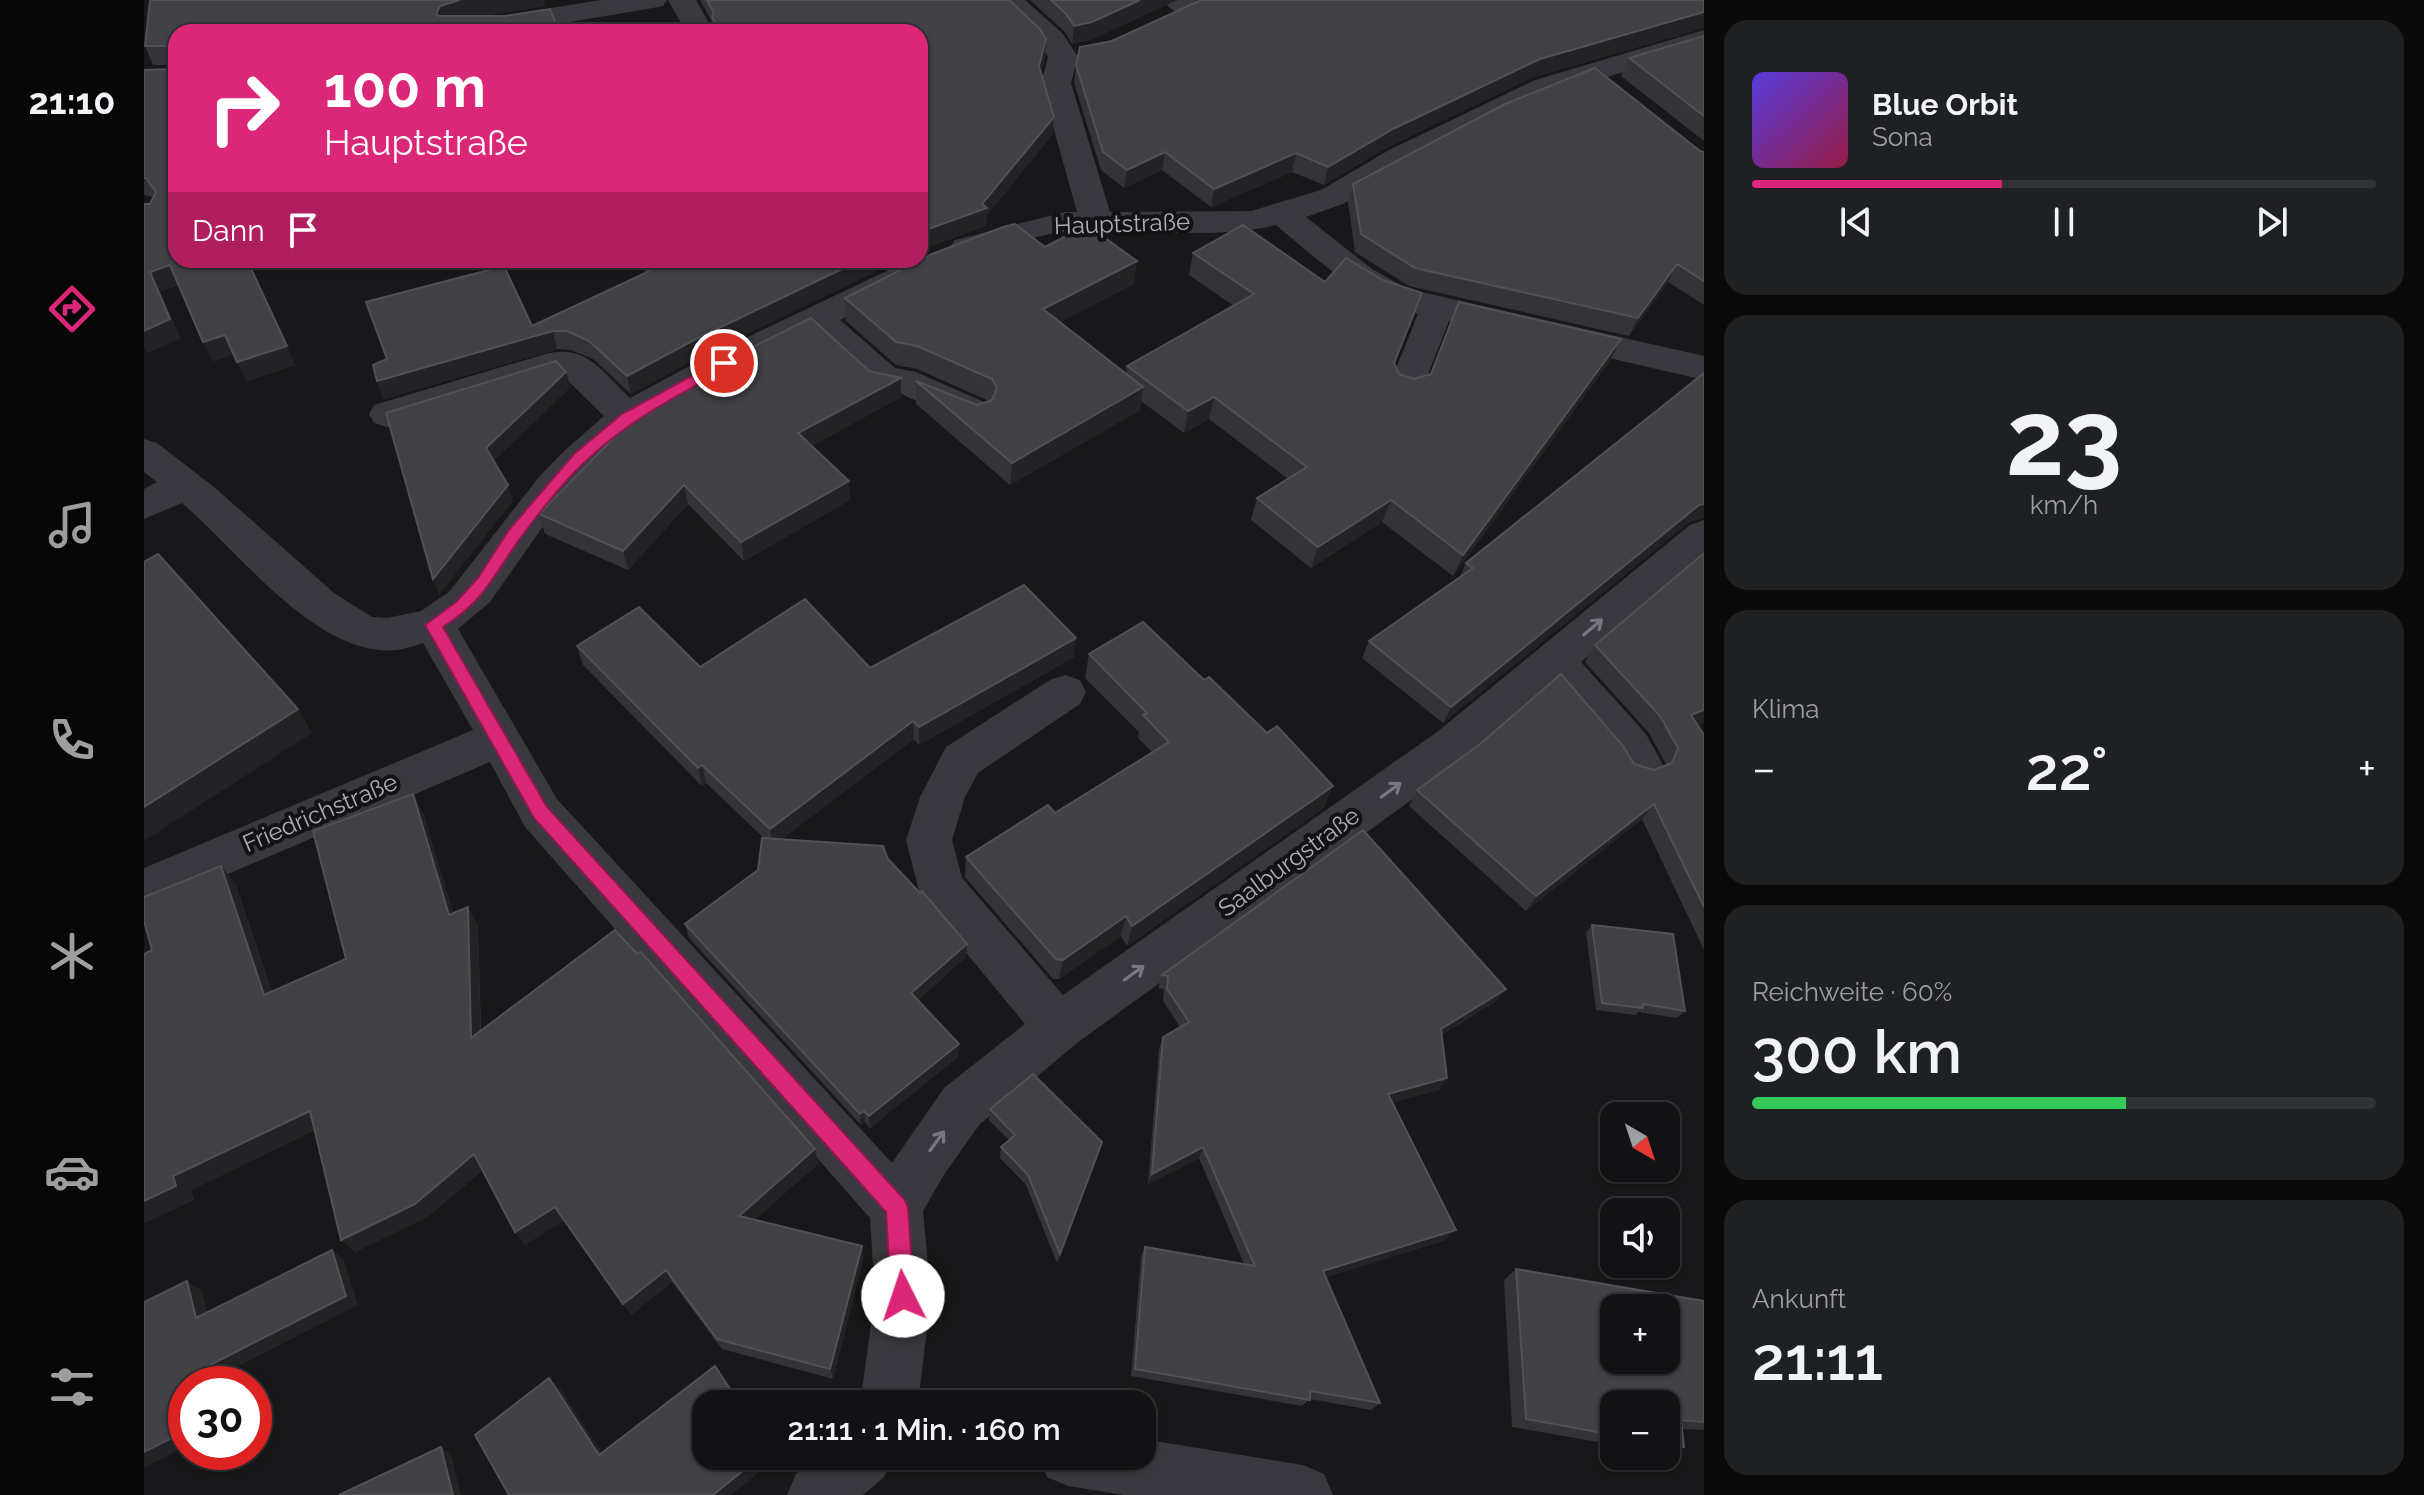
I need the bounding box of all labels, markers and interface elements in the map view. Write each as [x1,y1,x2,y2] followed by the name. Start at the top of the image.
[324,54,486,120] text: 100 m
[192,56,296,160] icon: right
[29,80,115,122] text: 21:10
[1872,87,2018,122] text: Blue Orbit
[324,121,528,163] text: Hauptstraße
[1872,122,1933,152] text: Sona
[1834,200,1878,244] icon: previous
[2042,200,2086,244] icon: pause
[2250,200,2294,244] icon: next
[1054,207,1190,240] street label: Hauptstraße
[281,208,325,252] icon: arrive
[192,213,265,248] text: Dann
[44,281,100,337] icon: directions
[690,329,758,397] pin
[702,341,746,385] icon: arrive
[2006,377,2122,499] text: 23
[2030,490,2098,520] text: km/h
[44,497,100,553] icon: music
[1583,618,1603,636] one-way arrow
[1752,694,1820,724] text: Klima
[44,712,100,768] icon: phone
[2026,734,2108,804] text: 22°
[1752,743,1776,794] text: −
[2358,743,2376,794] text: +
[238,767,401,858] street label: Friedrichstraße
[1380,782,1402,798] one-way arrow
[1212,801,1365,923] street label: Saalburgstraße
[44,928,100,984] icon: climate
[1123,965,1144,982] one-way arrow
[1752,977,1952,1007] text: Reichweite · 60%
[1752,1017,1962,1087] text: 300 km
[1600,1102,1680,1182] north arrow
[1600,1102,1680,1470] map controls
[929,1130,945,1152] one-way arrow
[44,1144,100,1200] icon: car
[1600,1198,1680,1278] button: sound
[861,1254,945,1338] position arrow
[1752,1284,1846,1314] text: Ankunft
[1600,1294,1680,1374] button: +
[1752,1324,1883,1394] text: 21:11
[44,1359,100,1415] icon: filters
[168,1366,272,1470] speed limit sign: 30
[1600,1390,1680,1470] button: −
[787,1412,1061,1447] text: 21:11 · 1 Min. · 160 m

